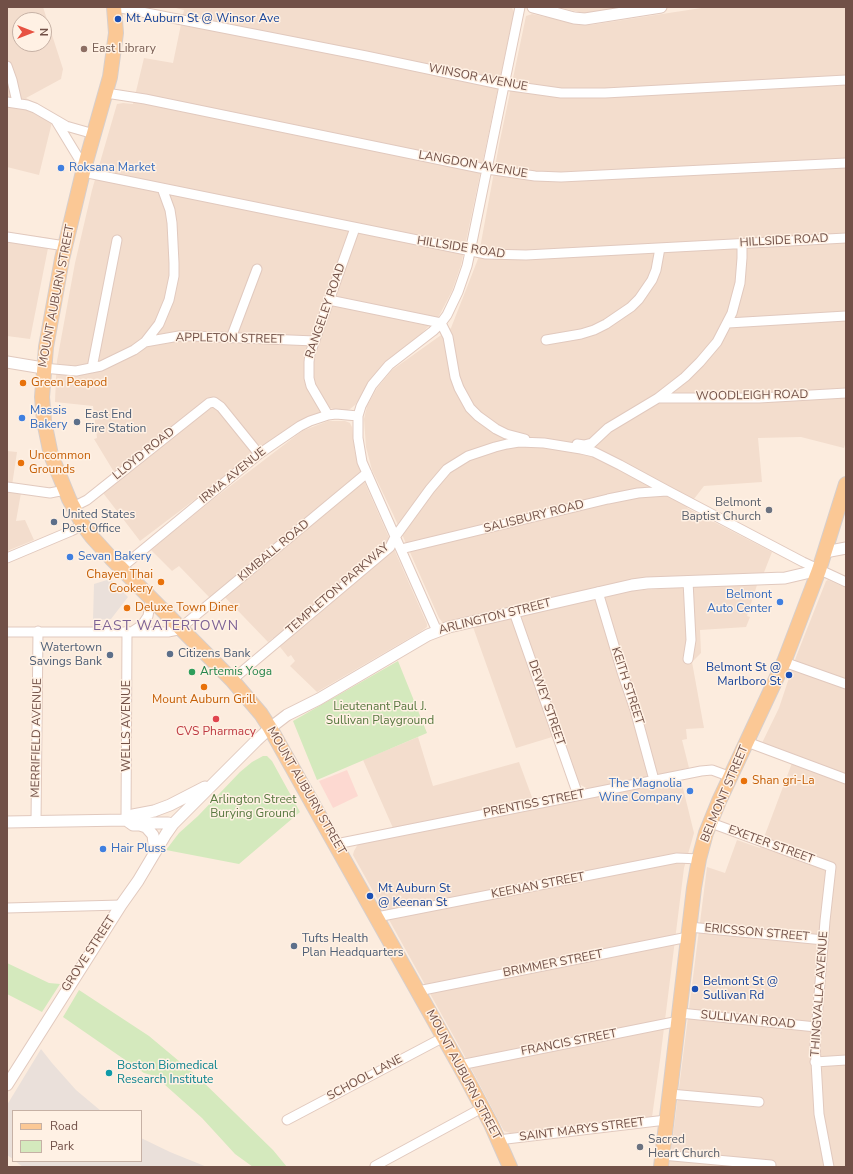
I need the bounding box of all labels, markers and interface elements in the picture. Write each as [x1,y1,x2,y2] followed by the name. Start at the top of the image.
[12,12,52,52] north arrow
[126,12,280,26] place label: Mt Auburn St @ Winsor Ave
[113,14,123,24] marker: Mt Auburn St @ Winsor Ave
[36,28,51,36] text: N
[92,42,156,56] place label: East Library
[79,44,89,54] marker: East Library
[427,61,529,95] street label: WINSOR AVENUE
[417,148,529,182] street label: LANGDON AVENUE
[69,161,155,175] place label: Roksana Market
[56,163,66,173] marker: Roksana Market
[36,223,78,369] street label: MOUNT AUBURN STREET
[739,231,829,251] street label: HILLSIDE ROAD
[416,234,506,262] street label: HILLSIDE ROAD
[303,262,349,360] street label: RANGELEY ROAD
[176,331,284,347] street label: APPLETON STREET
[31,376,107,390] place label: Green Peapod
[18,378,28,388] marker: Green Peapod
[696,388,808,404] street label: WOODLEIGH ROAD
[30,404,68,432] place label: Massis Bakery
[85,408,146,436] place label: East End Fire Station
[17,413,27,423] marker: Massis Bakery
[72,417,82,427] marker: East End Fire Station
[110,425,178,483] street label: LLOYD ROAD
[197,445,269,507] street label: IRMA AVENUE
[29,449,91,477] place label: Uncommon Grounds
[16,458,26,468] marker: Uncommon Grounds
[681,496,761,524] place label: Belmont Baptist Church
[482,498,586,536] street label: SALISBURY ROAD
[764,505,774,515] marker: Belmont Baptist Church
[62,508,135,536] place label: United States Post Office
[49,517,59,527] marker: United States Post Office
[236,517,312,585] street label: KIMBALL ROAD
[284,540,392,638] street label: TEMPLETON PARKWAY
[78,550,152,564] place label: Sevan Bakery
[65,552,75,562] marker: Sevan Bakery
[86,568,153,596] place label: Chayen Thai Cookery
[156,577,166,587] marker: Chayen Thai Cookery
[707,588,772,616] place label: Belmont Auto Center
[437,596,553,638] street label: ARLINGTON STREET
[775,597,785,607] marker: Belmont Auto Center
[135,601,238,615] place label: Deluxe Town Diner
[122,603,132,613] marker: Deluxe Town Diner
[93,619,239,635] district label: EAST WATERTOWN
[29,641,102,669] place label: Watertown Savings Bank
[608,645,646,727] street label: KEITH STREET
[178,647,251,661] place label: Citizens Bank
[165,649,175,659] marker: Citizens Bank
[105,650,115,660] marker: Watertown Savings Bank
[525,658,567,748] street label: DEWEY STREET
[706,661,781,689] place label: Belmont St @ Marlboro St
[200,665,272,679] place label: Artemis Yoga
[187,667,197,677] marker: Artemis Yoga
[784,670,794,680] marker: Belmont St @ Marlboro St
[29,678,45,798] street label: MERRIFIELD AVENUE
[120,680,134,772] street label: WELLS AVENUE
[199,682,209,692] marker: Mount Auburn Grill
[152,693,256,707] place label: Mount Auburn Grill
[326,700,434,728] park label: Lieutenant Paul J. Sullivan Playground
[211,714,221,724] marker: CVS Pharmacy
[176,725,256,739] place label: CVS Pharmacy
[263,725,349,857] street label: MOUNT AUBURN STREET
[698,743,752,845] street label: BELMONT STREET
[752,774,815,788] place label: Shan gri-La
[739,776,749,786] marker: Shan gri-La
[599,777,682,805] place label: The Magnolia Wine Company
[685,786,695,796] marker: The Magnolia Wine Company
[482,787,586,821] street label: PRENTISS STREET
[210,793,296,821] park label: Arlington Street Burying Ground
[726,823,816,867] street label: EXETER STREET
[111,842,166,856] place label: Hair Pluss
[98,844,108,854] marker: Hair Pluss
[490,870,586,902] street label: KEENAN STREET
[378,882,451,910] place label: Mt Auburn St @ Keenan St
[365,891,375,901] marker: Mt Auburn St @ Keenan St
[59,913,119,995] street label: GROVE STREET
[704,921,810,945] street label: ERICSSON STREET
[808,931,832,1057] street label: THINGVALLA AVENUE
[302,932,404,960] place label: Tufts Health Plan Headquarters
[289,941,299,951] marker: Tufts Health Plan Headquarters
[502,947,604,981] street label: BRIMMER STREET
[703,975,778,1003] place label: Belmont St @ Sullivan Rd
[690,984,700,994] marker: Belmont St @ Sullivan Rd
[423,1008,503,1142] street label: MOUNT AUBURN STREET
[700,1008,796,1032] street label: SULLIVAN ROAD
[520,1027,618,1059] street label: FRANCIS STREET
[325,1052,405,1104] street label: SCHOOL LANE
[117,1059,218,1087] place label: Boston Biomedical Research Institute
[104,1068,114,1078] marker: Boston Biomedical Research Institute
[12,1110,142,1162] legend
[519,1115,645,1145] street label: SAINT MARYS STREET
[50,1118,78,1134] text: Road
[648,1133,720,1161] place label: Sacred Heart Church
[50,1138,74,1154] text: Park
[635,1142,645,1152] marker: Sacred Heart Church

